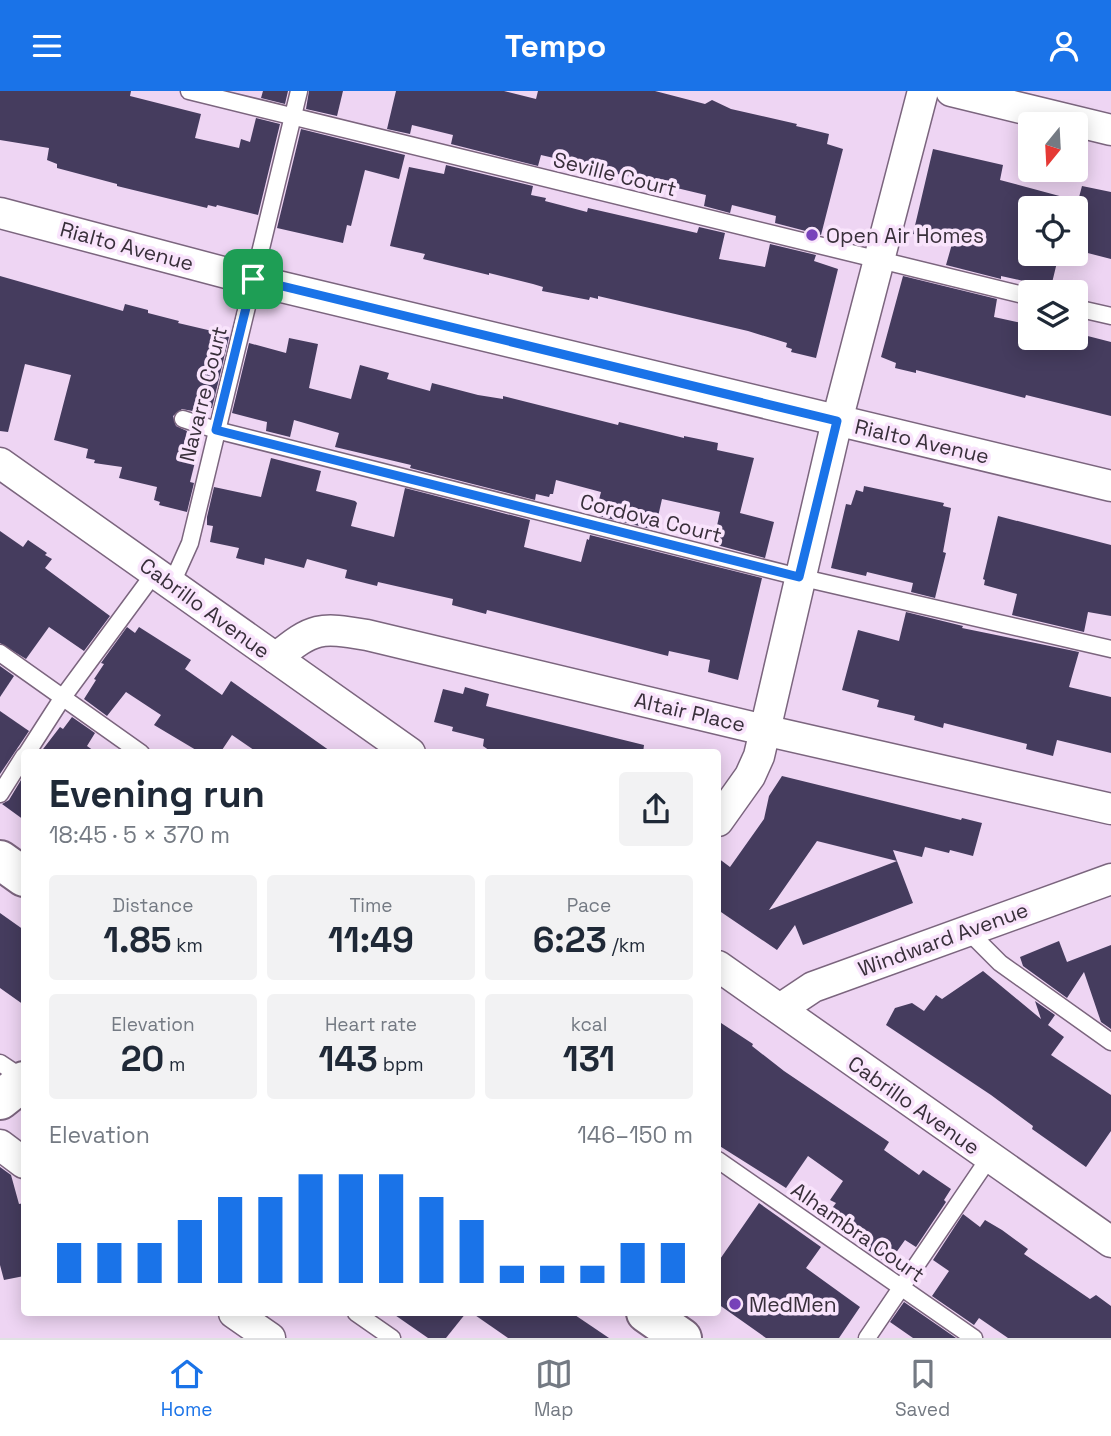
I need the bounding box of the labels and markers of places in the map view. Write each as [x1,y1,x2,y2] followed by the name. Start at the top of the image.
[826,222,984,249] place label: Open Air Homes
[804,227,820,243] marker: Open Air Homes
[223,249,283,309] pin
[749,1291,837,1318] place label: MedMen
[727,1296,743,1312] marker: MedMen

